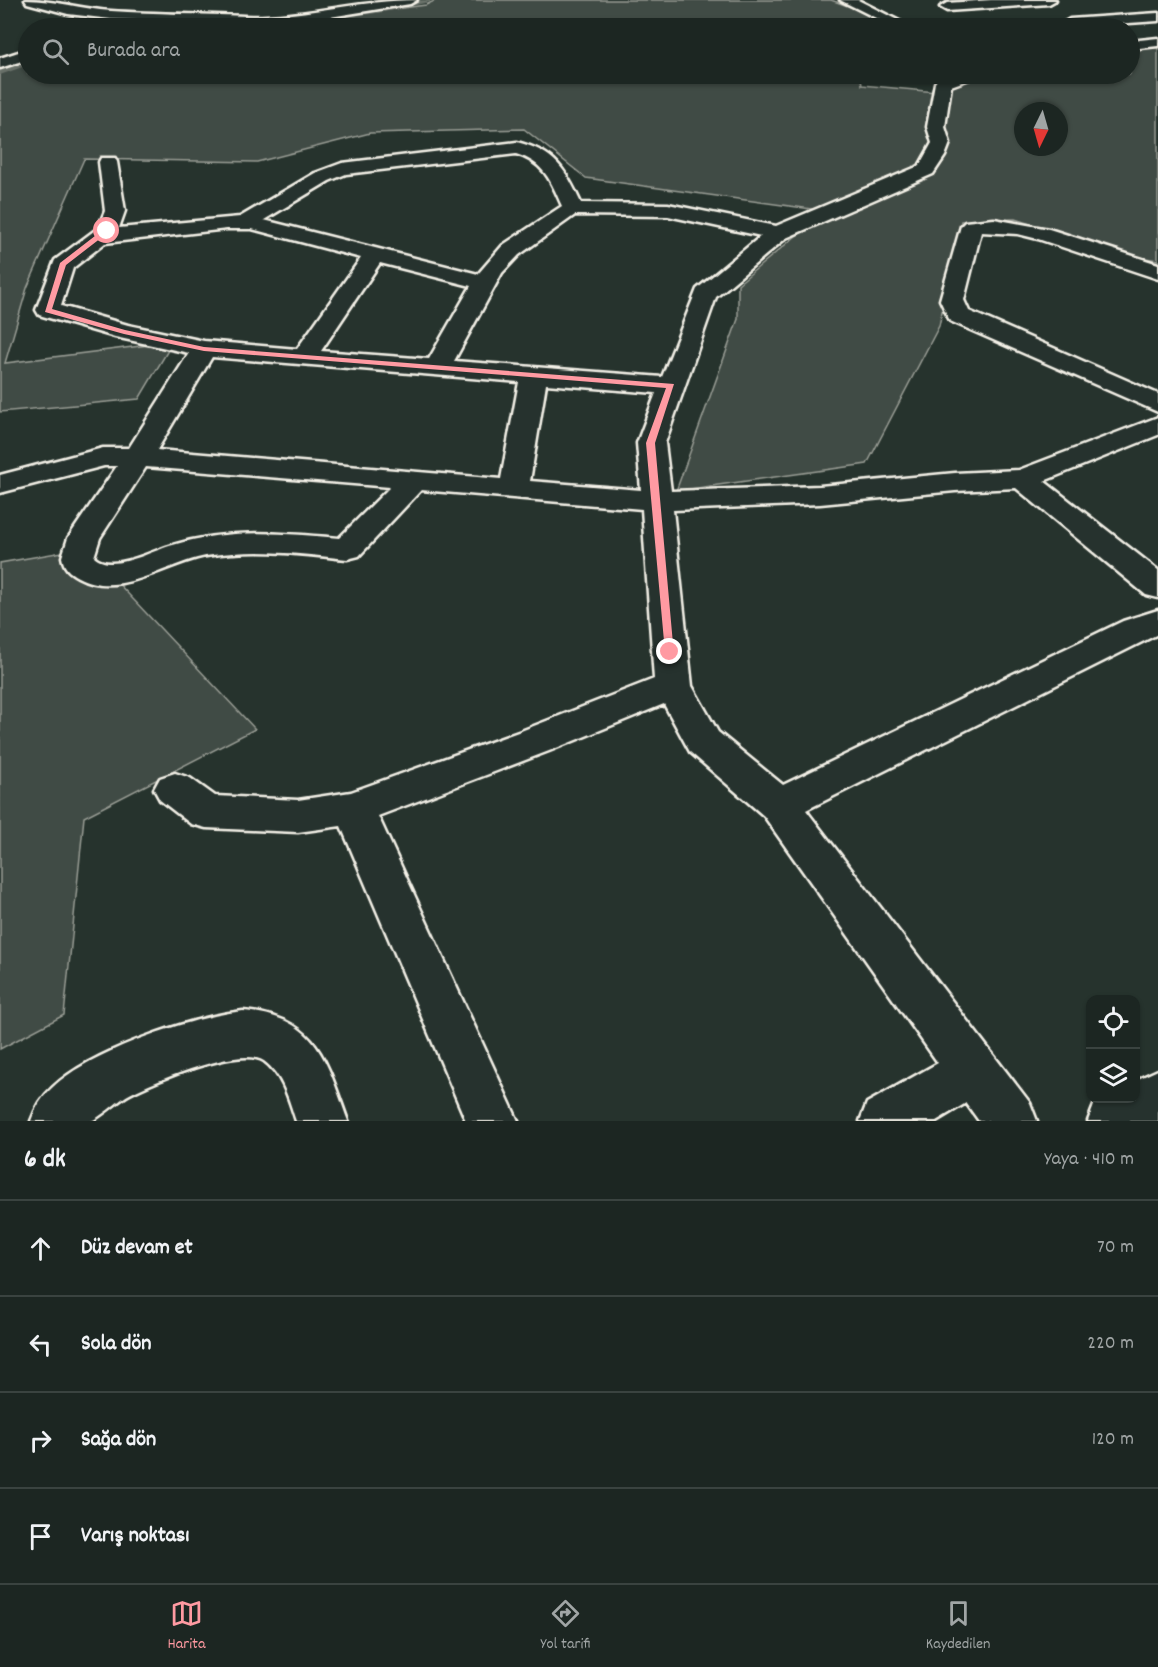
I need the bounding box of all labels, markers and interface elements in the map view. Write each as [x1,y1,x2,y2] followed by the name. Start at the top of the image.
[18,18,1140,84] search box
[39,35,72,68] icon: search
[87,36,180,67] text: Burada ara
[1014,102,1068,156] north arrow
[93,217,119,243] route start
[656,638,682,664] route end
[1086,995,1140,1103] map controls
[1086,995,1140,1049] button: locate
[1086,1049,1140,1103] button: layers
[24,1142,66,1179] text: 6 dk
[1044,1146,1134,1174] text: Yaya · 410 m
[24,1232,57,1265] icon: ahead
[81,1233,193,1264] text: Düz devam et
[1097,1234,1134,1262] text: 70 m
[24,1328,57,1361] icon: left
[81,1329,151,1360] text: Sola dön
[1087,1330,1134,1358] text: 220 m
[24,1424,57,1457] icon: right
[81,1425,156,1456] text: Sağa dön
[1092,1426,1134,1454] text: 120 m
[24,1520,57,1553] icon: arrive
[81,1521,189,1552] text: Varış noktası
[168,1597,206,1656] tab: Harita
[541,1597,591,1656] tab: Yol tarifi
[926,1597,990,1656] tab: Kaydedilen

